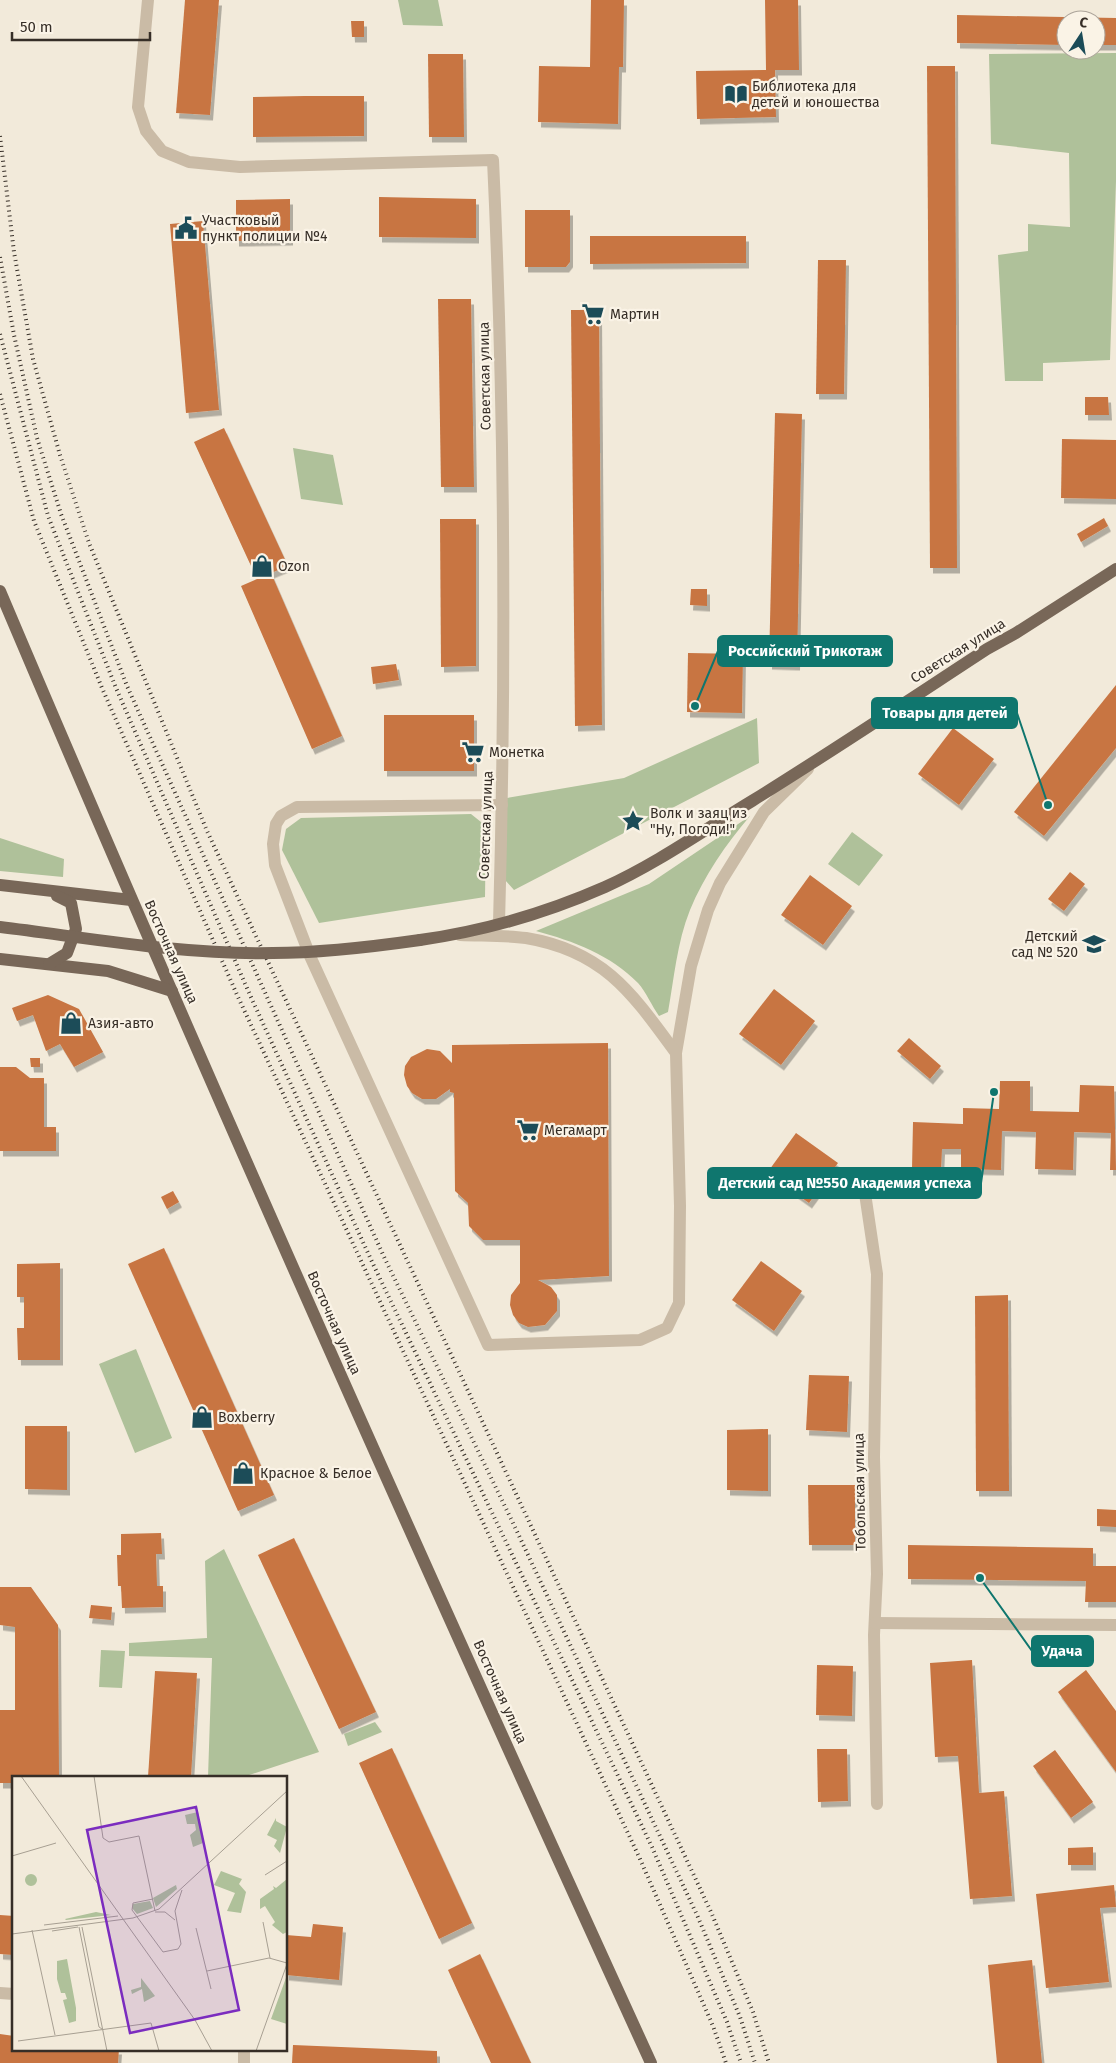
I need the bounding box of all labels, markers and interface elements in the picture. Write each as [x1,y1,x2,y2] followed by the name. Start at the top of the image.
[12,10,150,42] scale bar
[1056,10,1106,60] north arrow
[1078,14,1089,32] text: С
[20,18,53,36] text: 50 m
[752,78,880,111] place label: Библиотека для детей и юношества
[723,81,749,107] library icon: Библиотека для детей и юношества
[202,212,328,245] place label: Участковый пункт полиции №4
[173,215,199,241] public building icon: Участковый пункт полиции №4
[580,301,606,327] supermarket icon: Мартин
[610,306,660,323] place label: Мартин
[476,322,494,430] street label: Советская улица
[249,553,275,579] shop icon: Ozon
[278,558,310,575] place label: Ozon
[907,615,1009,687] street label: Советская улица
[718,636,892,666] callout: Российский Трикотаж
[728,642,883,660] text: Российский Трикотаж
[872,698,1017,728] callout: Товары для детей
[882,704,1008,722] text: Товары для детей
[460,739,486,765] supermarket icon: Монетка
[489,744,545,761] place label: Монетка
[476,770,496,880] street label: Советская улица
[650,805,747,838] place label: Волк и заяц из "Ну, Погоди!"
[620,808,646,834] place icon: Волк и заяц из "Ну, Погоди!"
[141,898,201,1006] street label: Восточная улица
[1011,928,1078,961] place label: Детский сад № 520
[1081,931,1107,957] school or university icon: Детский сад № 520
[58,1010,84,1036] shop icon: Азия-авто
[88,1015,154,1032] place label: Азия-авто
[515,1117,541,1143] supermarket icon: Мегамарт
[544,1122,608,1139] place label: Мегамарт
[708,1168,981,1198] callout: Детский сад №550 Академия успеха
[717,1174,972,1192] text: Детский сад №550 Академия успеха
[304,1269,364,1377] street label: Восточная улица
[189,1404,215,1430] shop icon: Boxberry
[218,1409,275,1426] place label: Boxberry
[850,1433,870,1551] street label: Тобольская улица
[230,1460,256,1486] shop icon: Красное & Белое
[260,1465,372,1482] place label: Красное & Белое
[1032,1636,1093,1666] callout: Удача
[470,1638,530,1746] street label: Восточная улица
[1041,1642,1082,1660] text: Удача
[12,1776,288,2050] inset map

